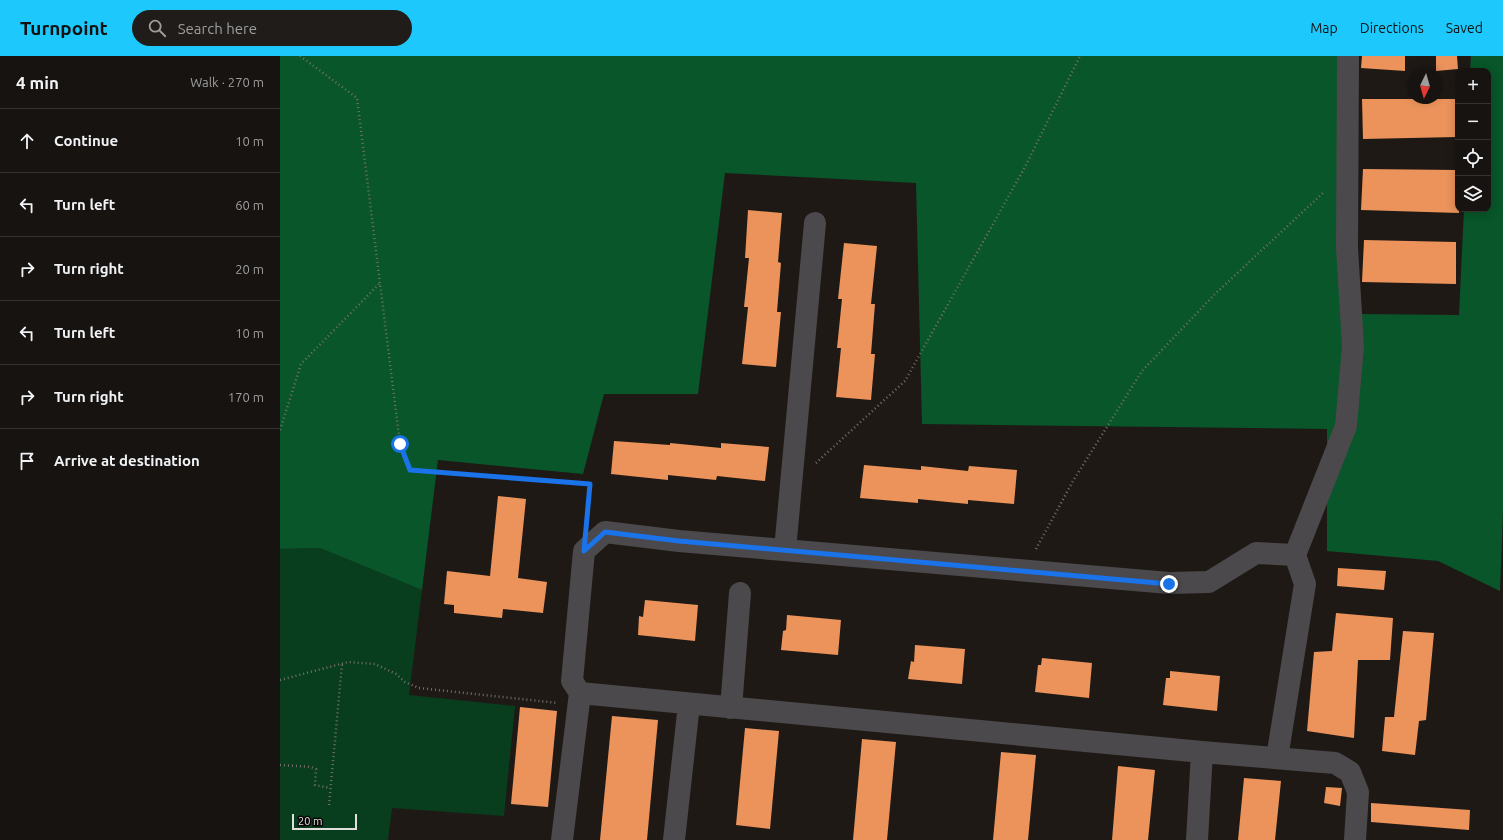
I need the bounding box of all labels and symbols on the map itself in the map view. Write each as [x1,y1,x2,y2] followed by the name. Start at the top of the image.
[1407,68,1443,104] north arrow
[391,435,409,453] route start
[1160,575,1178,593] route end
[292,812,357,831] scale bar

